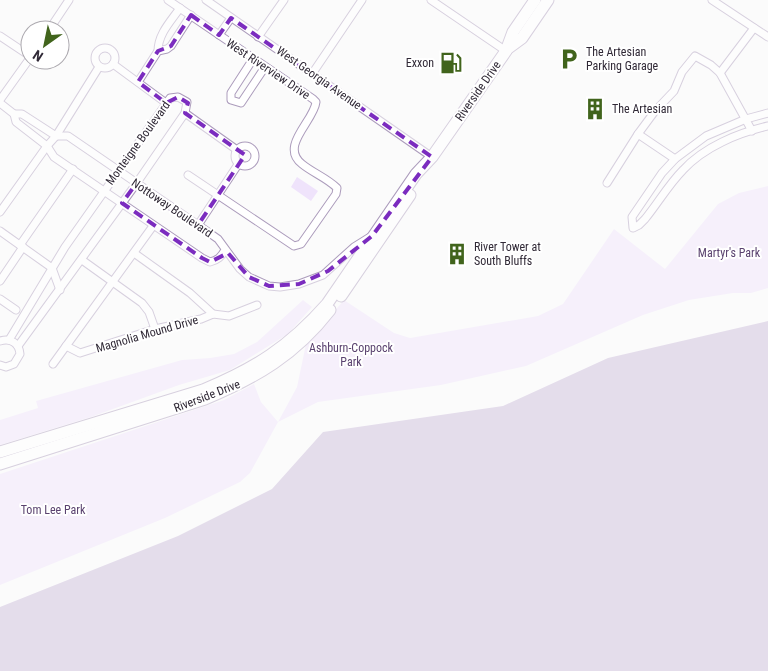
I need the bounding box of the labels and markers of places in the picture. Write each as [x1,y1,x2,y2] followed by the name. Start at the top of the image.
[586,45,659,73] place label: The Artesian Parking Garage
[556,46,582,72] parking icon: The Artesian Parking Garage
[438,50,464,76] fuel station icon: Exxon
[406,56,434,70] place label: Exxon
[582,96,608,122] building icon: The Artesian
[612,102,672,116] place label: The Artesian
[474,240,541,268] place label: River Tower at South Bluffs
[444,241,470,267] building icon: River Tower at South Bluffs

